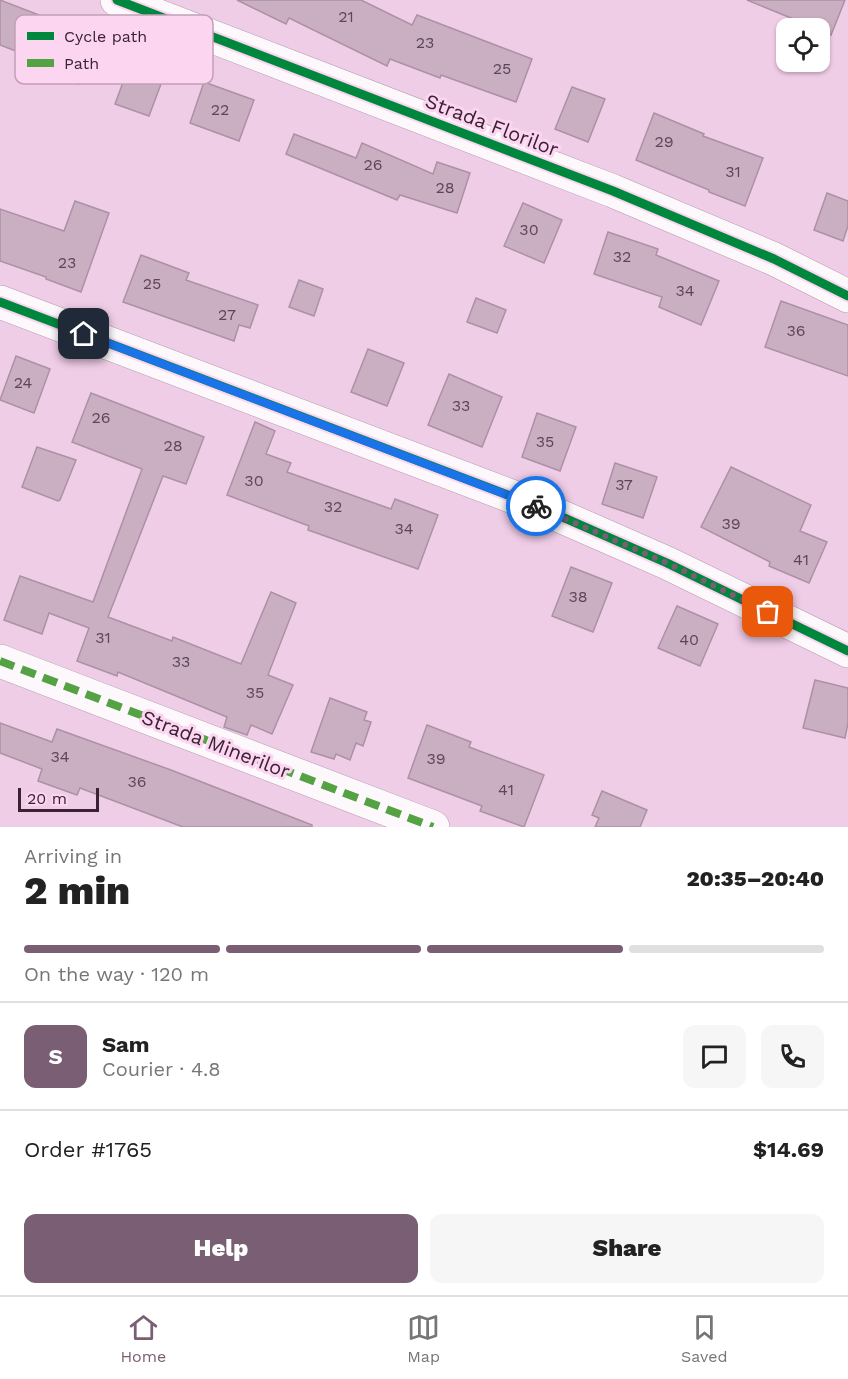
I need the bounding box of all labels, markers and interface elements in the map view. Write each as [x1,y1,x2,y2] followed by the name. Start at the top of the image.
[338,7,354,26] house number: 21
[15,15,213,84] legend
[776,18,830,72] map controls
[776,18,830,72] button: locate
[64,27,147,46] text: Cycle path
[416,33,434,52] house number: 23
[64,54,99,73] text: Path
[493,59,511,78] house number: 25
[422,89,562,161] street label: Strada Florilor
[211,100,229,119] house number: 22
[654,132,674,151] house number: 29
[363,155,383,174] house number: 26
[725,162,741,181] house number: 31
[435,178,455,197] house number: 28
[519,220,539,239] house number: 30
[613,247,631,266] house number: 32
[58,253,76,272] house number: 23
[143,274,161,293] house number: 25
[675,281,695,300] house number: 34
[218,305,236,324] house number: 27
[58,308,109,359] pin
[67,317,100,350] icon: home
[786,321,806,340] house number: 36
[14,373,33,392] house number: 24
[452,396,470,415] house number: 33
[91,408,111,427] house number: 26
[536,432,554,451] house number: 35
[163,436,183,455] house number: 28
[244,471,264,490] house number: 30
[615,475,633,494] house number: 37
[506,476,566,536] courier
[520,490,553,523] icon: bike
[324,497,342,516] house number: 32
[721,514,741,533] house number: 39
[394,519,414,538] house number: 34
[793,550,809,569] house number: 41
[742,586,793,637] pin
[568,587,588,606] house number: 38
[751,595,784,628] icon: bag
[95,628,111,647] house number: 31
[679,630,699,649] house number: 40
[172,652,190,671] house number: 33
[246,683,264,702] house number: 35
[139,705,293,783] street label: Strada Minerilor
[50,747,70,766] house number: 34
[426,749,446,768] house number: 39
[127,772,147,791] house number: 36
[498,780,514,799] house number: 41
[18,785,99,812] scale bar
[27,789,67,808] text: 20 m
[24,844,122,868] text: Arriving in
[686,866,824,891] text: 20:35–20:40
[24,868,130,913] text: 2 min
[24,962,209,986] text: On the way · 120 m
[683,1025,746,1088] button: chat
[761,1025,824,1088] button: phone
[102,1032,150,1057] text: Sam
[48,1044,63,1069] text: S
[102,1057,221,1081] text: Courier · 4.8
[24,1137,152,1162] text: Order #1765
[753,1137,824,1162] text: $14.69
[24,1214,418,1283] button: Help
[430,1214,824,1283] button: Share
[120,1311,166,1366] tab: Home
[407,1311,440,1366] tab: Map
[681,1311,728,1366] tab: Saved

